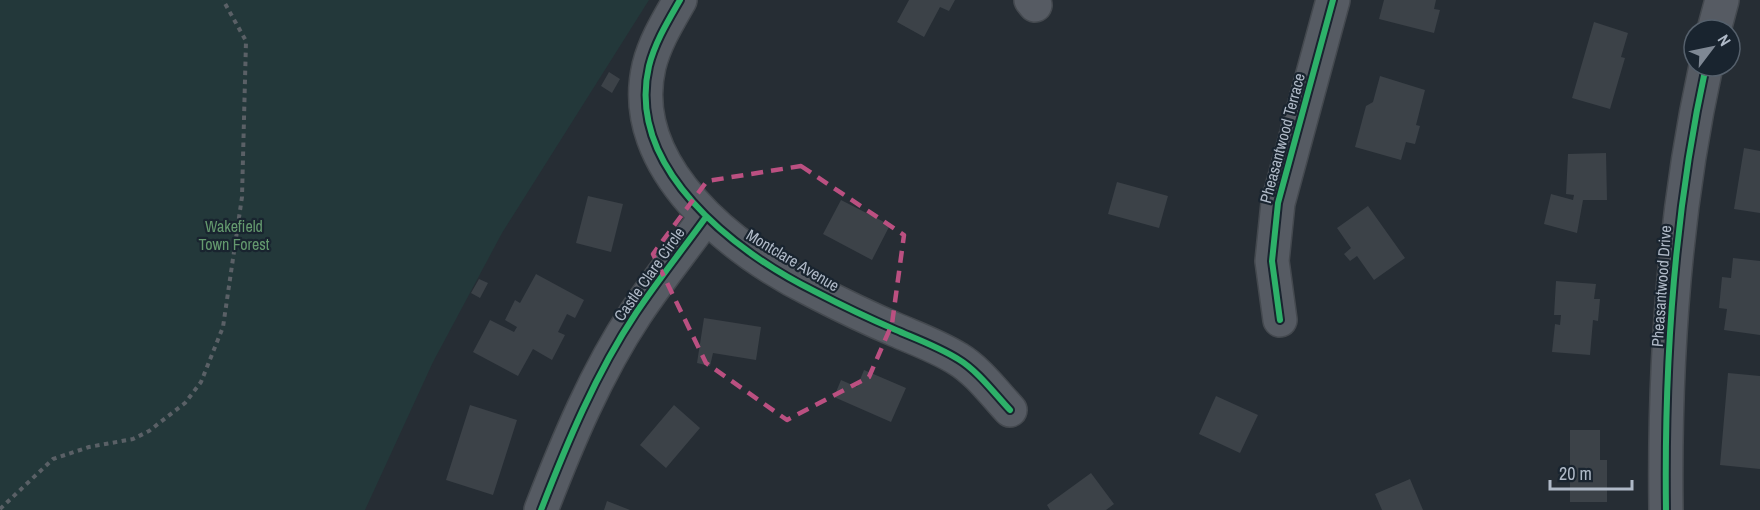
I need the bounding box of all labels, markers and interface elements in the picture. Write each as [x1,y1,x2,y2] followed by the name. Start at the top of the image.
[1682,18,1742,78] north arrow
[1713,30,1737,50] text: N
[1254,70,1310,206] street label: Pheasantwood Terrace
[199,215,270,255] park label: Wakefield Town Forest
[608,223,690,325] street label: Castle Clare Circle
[742,224,844,296] street label: Montclare Avenue
[1646,224,1676,348] street label: Pheasantwood Drive
[1550,453,1632,491] scale bar
[1559,461,1592,486] text: 20 m

